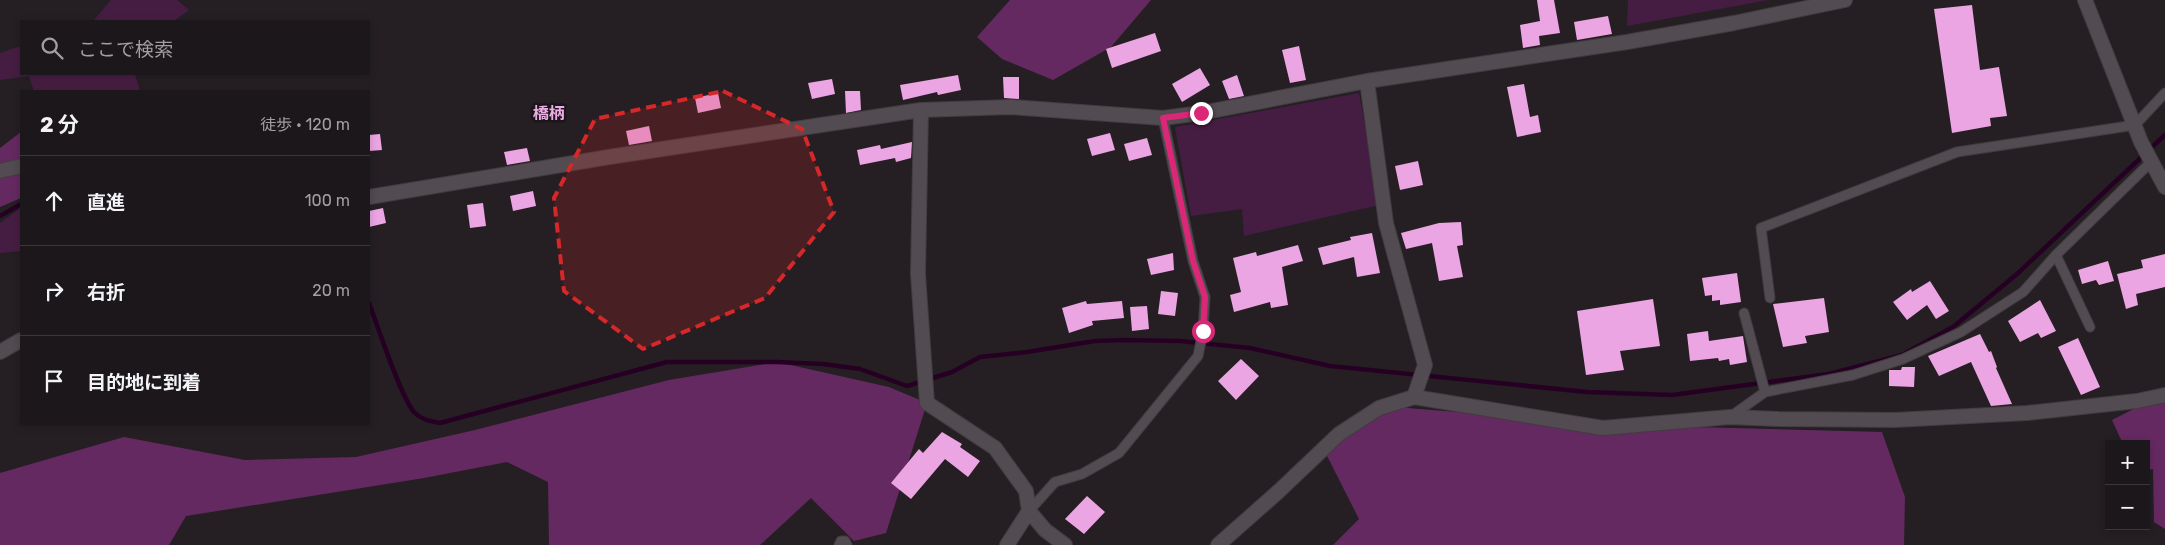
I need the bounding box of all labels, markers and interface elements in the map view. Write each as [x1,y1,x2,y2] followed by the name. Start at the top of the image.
[20,20,370,75] search box
[38,34,66,62] icon: search
[78,38,173,61] text: ここで検索
[1190,102,1213,125] route end
[533,104,565,123] district label: 橋柄
[40,112,79,137] text: 2 分
[260,115,350,134] text: 徒歩 · 120 m
[40,187,68,215] icon: ahead
[87,191,125,214] text: 直進
[305,191,350,210] text: 100 m
[40,277,68,305] icon: right
[87,281,125,304] text: 右折
[312,281,350,300] text: 20 m
[1192,320,1215,343] route start
[40,367,68,395] icon: arrive
[87,371,201,394] text: 目的地に到着
[2105,440,2150,530] map controls
[2105,440,2150,485] button: +
[2105,485,2150,530] button: −

